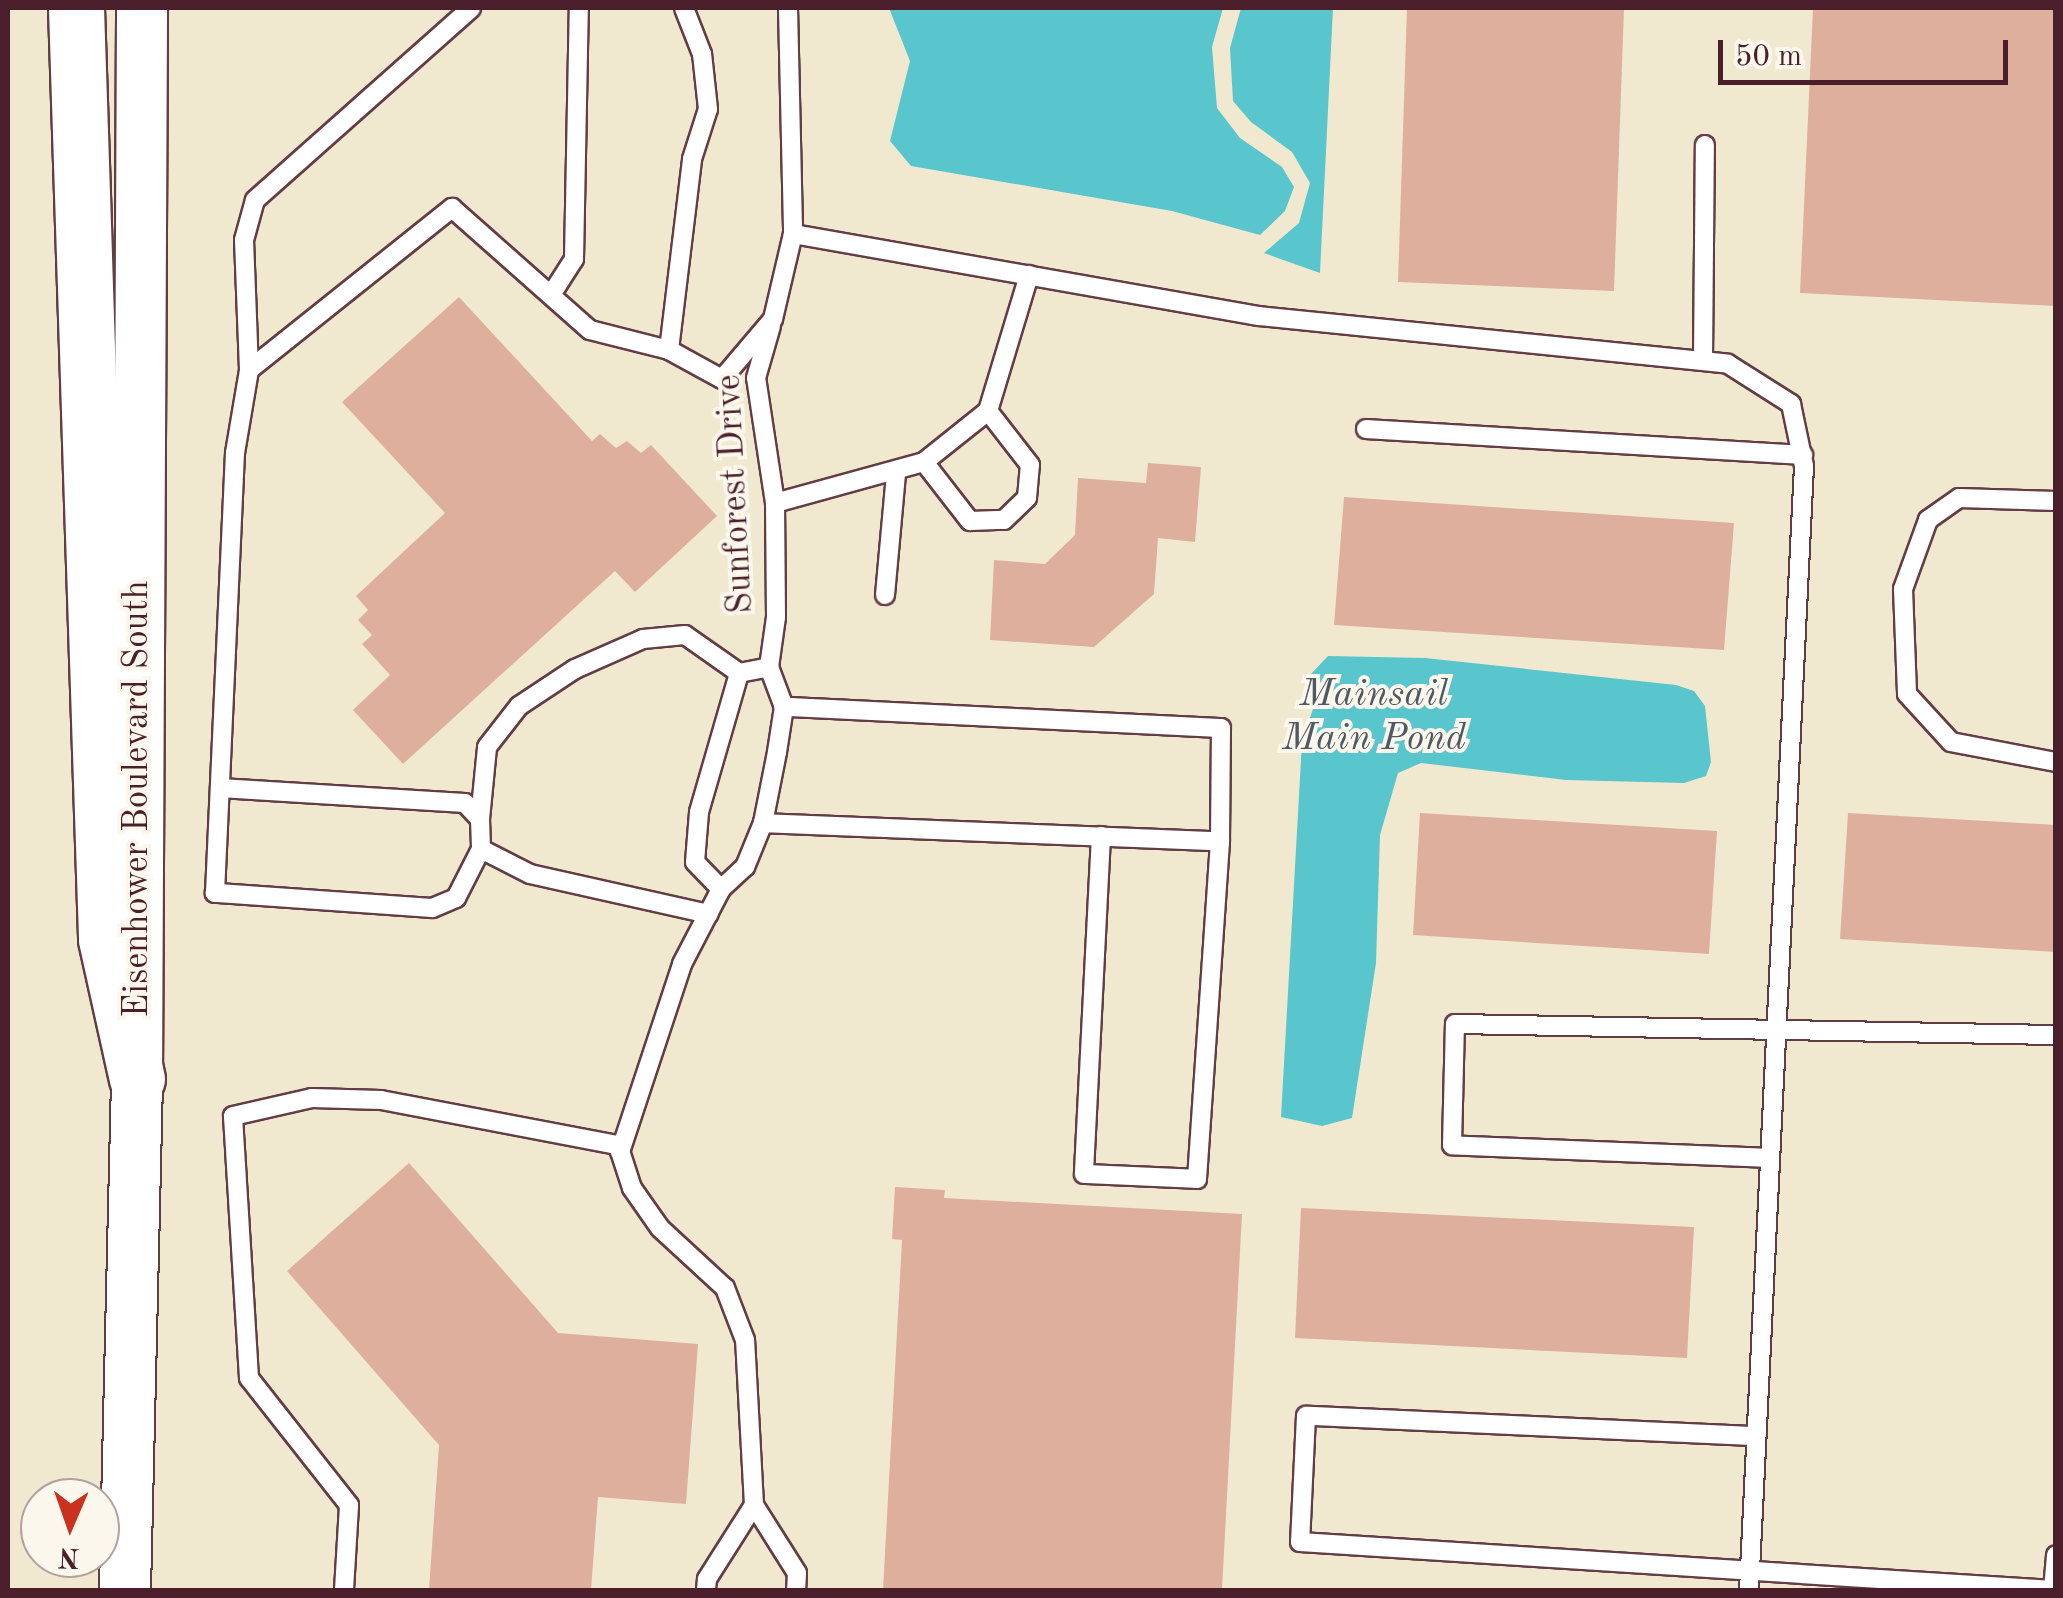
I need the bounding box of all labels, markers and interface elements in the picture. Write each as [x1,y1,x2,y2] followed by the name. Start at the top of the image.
[1723,20,2013,82] scale bar
[1735,42,1802,72] text: 50 m
[709,373,763,615] street label: Sunforest Drive
[117,580,159,1018] street label: Eisenhower Boulevard South
[1282,673,1466,762] water label: Mainsail Main Pond
[20,1478,120,1578] north arrow
[58,1542,80,1570] text: N

